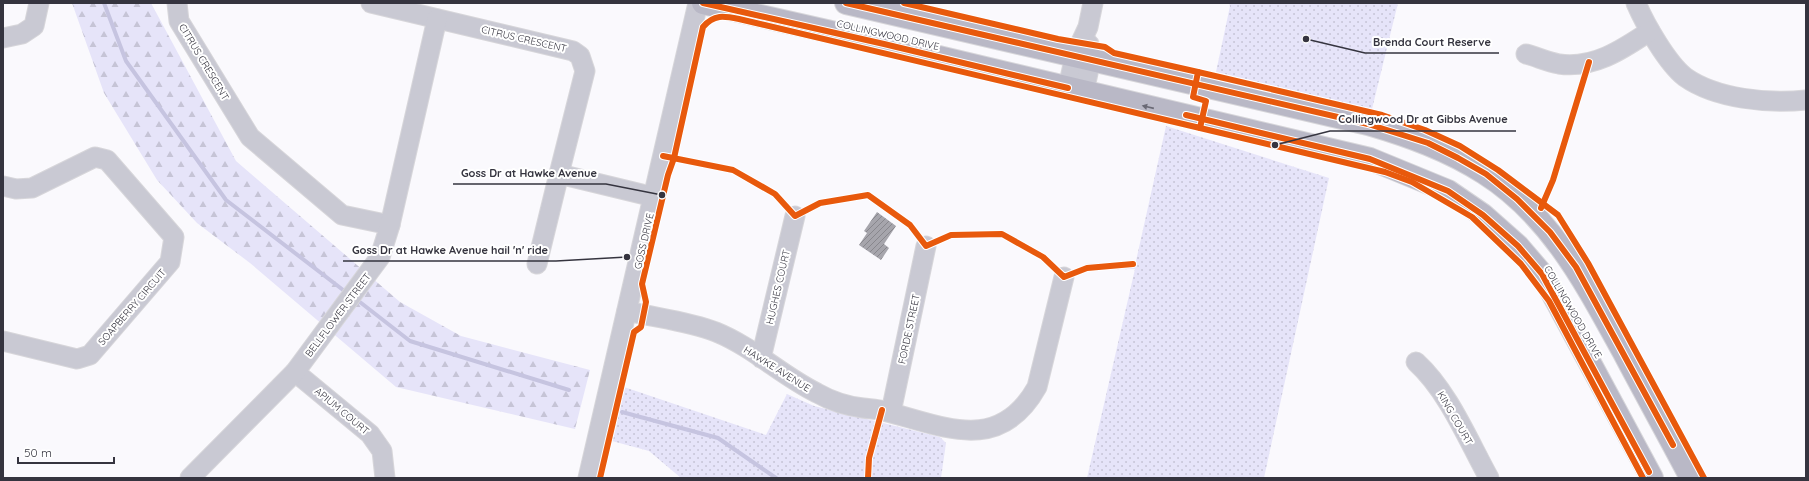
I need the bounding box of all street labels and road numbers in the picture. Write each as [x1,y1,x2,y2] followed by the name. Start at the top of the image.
[835,17,941,53] street label: COLLINGWOOD DRIVE
[176,21,232,103] street label: CITRUS CRESCENT
[480,23,568,55] street label: CITRUS CRESCENT
[631,211,657,270] street label: GOSS DRIVE
[763,248,793,326] street label: HUGHES COURT
[1541,263,1605,361] street label: COLLINGWOOD DRIVE
[95,266,169,348] street label: SOAPBERRY CIRCUIT
[302,270,374,360] street label: BELLFLOWER STREET
[895,293,923,365] street label: FORDE STREET
[741,343,813,395] street label: HAWKE AVENUE
[312,384,372,438] street label: APIUM COURT
[1434,389,1476,447] street label: KING COURT

